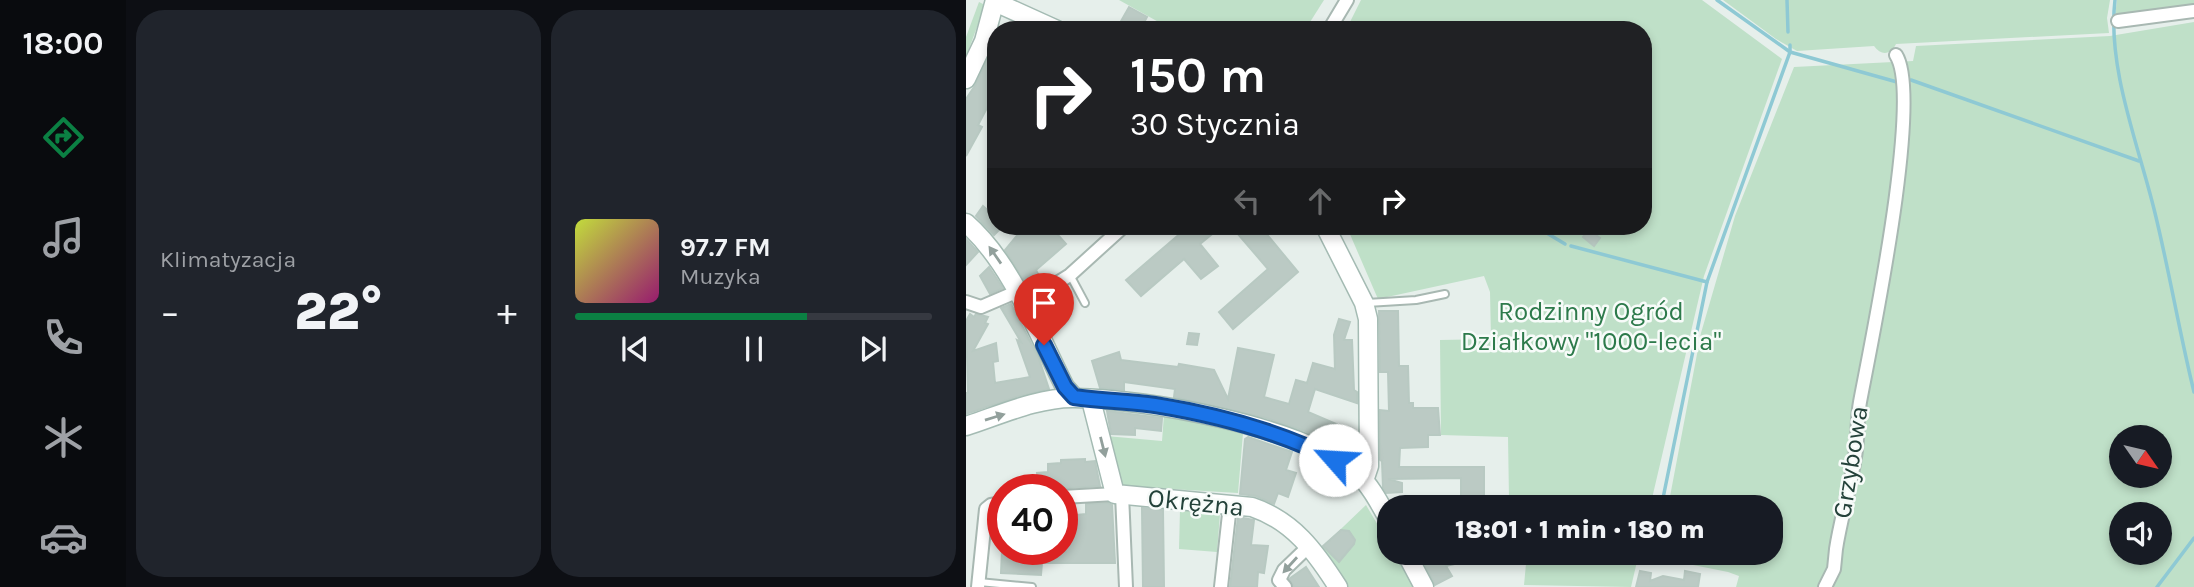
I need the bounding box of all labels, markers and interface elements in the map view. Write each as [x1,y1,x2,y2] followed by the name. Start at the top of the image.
[22,25,104,62] text: 18:00
[1130,47,1266,104] text: 150 m
[1015,49,1106,140] icon: right
[1130,106,1300,143] text: 30 Stycznia
[39,113,88,162] icon: directions
[1228,182,1266,220] icon: left
[1301,182,1339,220] icon: ahead
[1374,182,1412,220] icon: right
[39,213,88,262] icon: music
[680,232,771,263] text: 97.7 FM
[160,246,296,273] text: Klimatyzacja
[988,246,1002,264] one-way arrow
[680,263,761,290] text: Muzyka
[1014,273,1074,345] pin
[294,281,383,342] text: 22°
[1025,284,1063,322] icon: arrive
[160,290,180,335] text: −
[497,290,517,335] text: +
[1461,296,1721,357] park label: Rodzinny Ogród Działkowy "1000-lecia"
[39,313,88,362] icon: phone
[616,330,654,368] icon: previous
[735,330,773,368] icon: pause
[854,330,892,368] icon: next
[1826,404,1875,520] street label: Grzybowa
[985,411,1006,421] one-way arrow
[39,413,88,462] icon: climate
[1298,423,1372,497] position arrow
[2109,425,2172,488] north arrow
[2109,425,2172,565] map controls
[1098,436,1109,458] one-way arrow
[987,474,1078,565] speed limit sign: 40
[1146,482,1246,523] street label: Okrężna
[2109,502,2172,565] button: sound
[39,513,88,562] icon: car
[1455,514,1705,545] text: 18:01 · 1 min · 180 m
[1282,556,1298,574] one-way arrow

